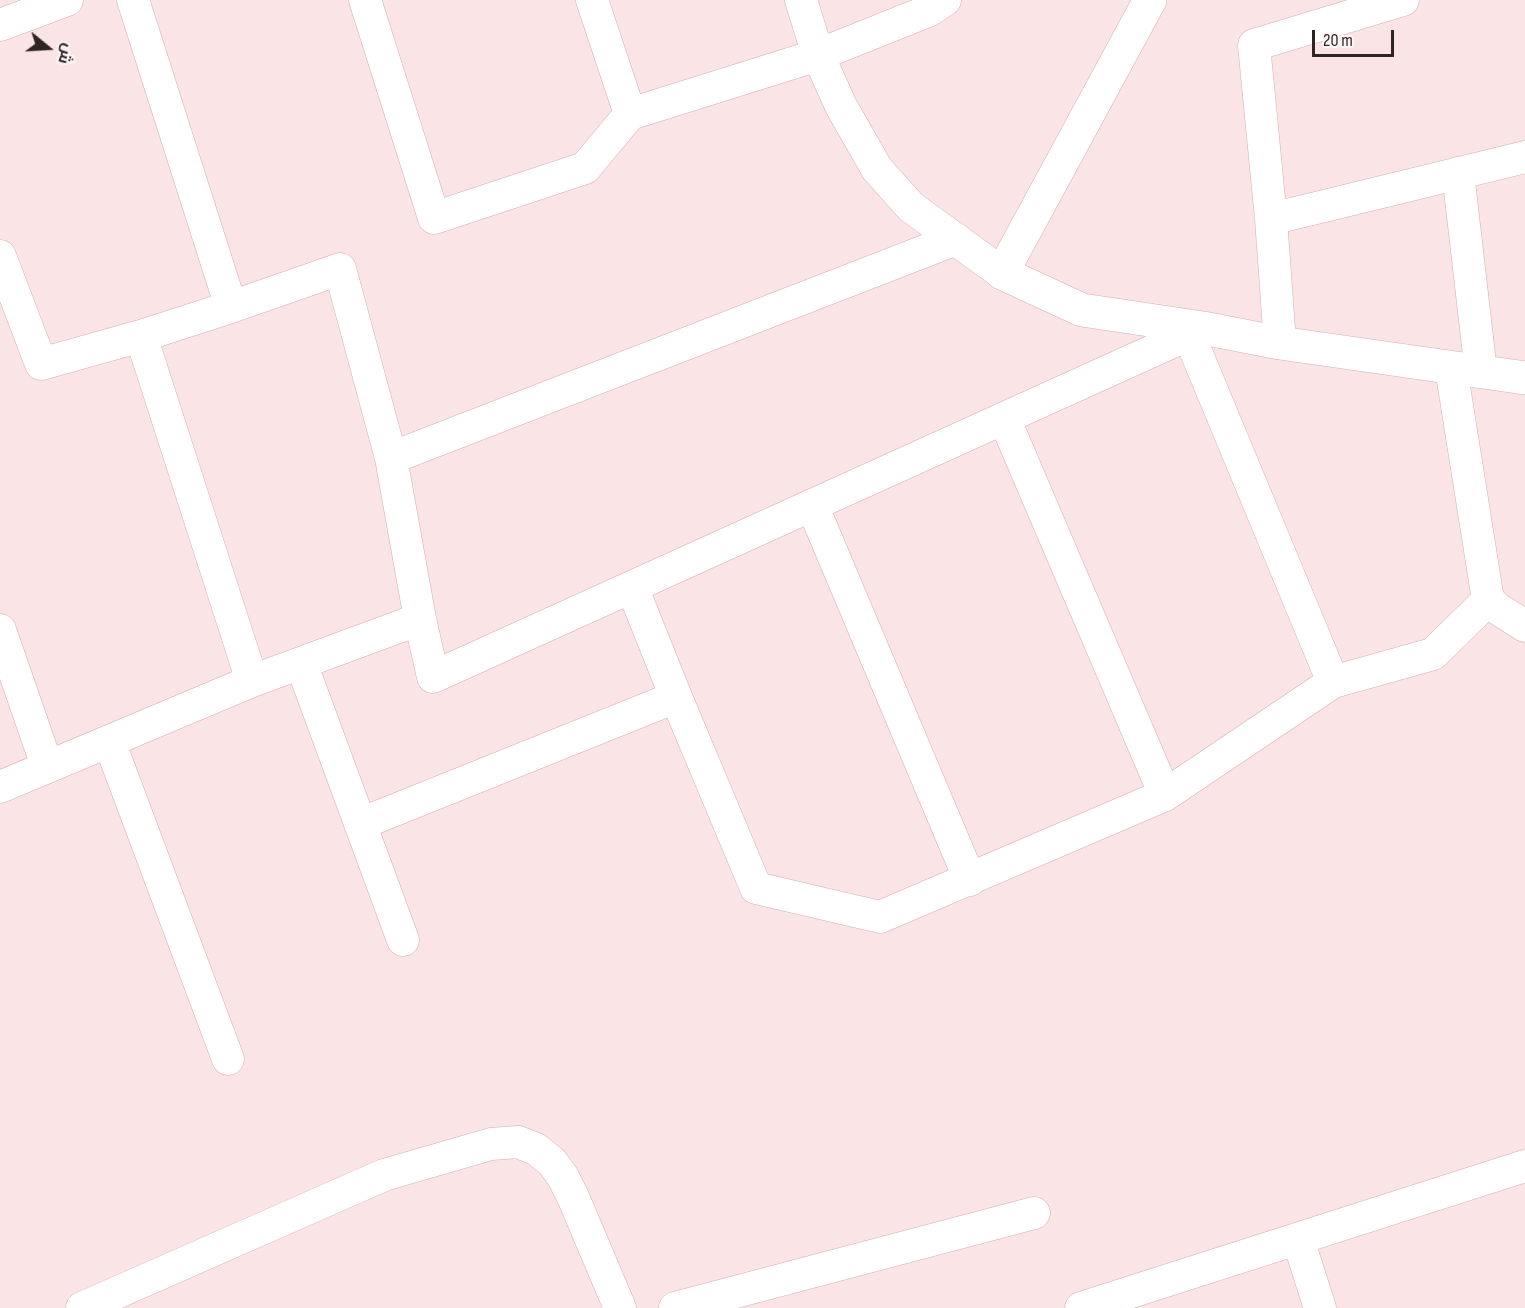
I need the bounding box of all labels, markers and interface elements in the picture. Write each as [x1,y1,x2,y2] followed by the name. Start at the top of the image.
[18,18,78,78] north arrow
[1315,18,1398,56] scale bar
[1323,30,1353,51] text: 20 m
[53,41,78,66] text: ش

